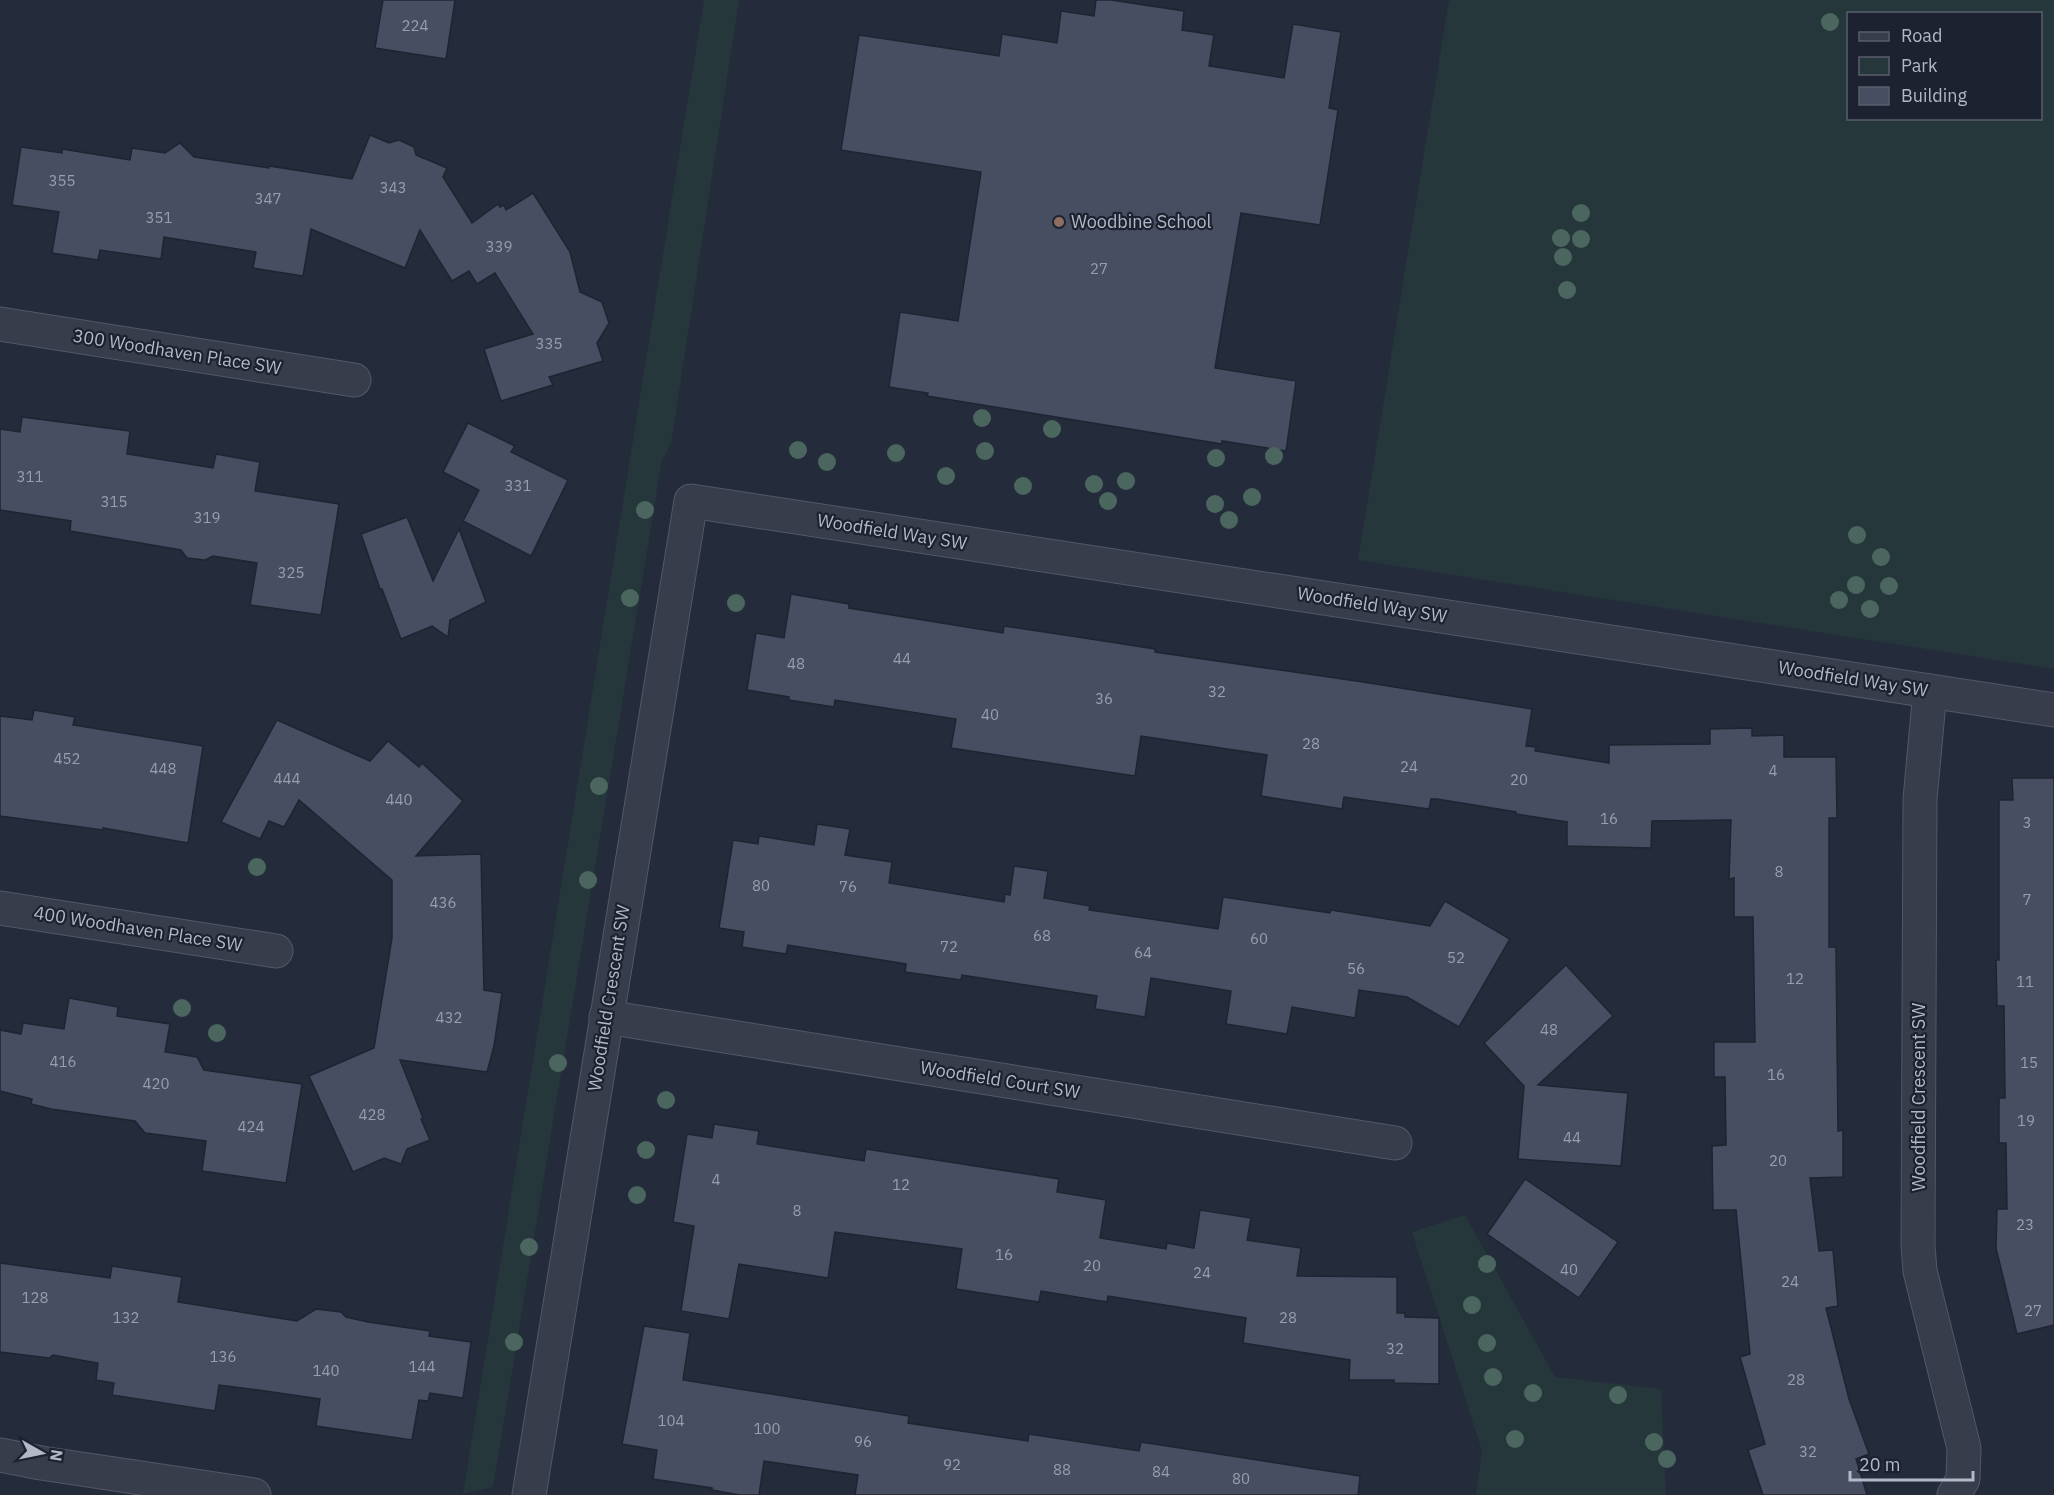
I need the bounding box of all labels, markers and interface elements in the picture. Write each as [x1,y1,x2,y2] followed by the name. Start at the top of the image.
[1847,12,2042,120] legend
[401,16,429,35] house number: 224
[1901,24,1942,47] text: Road
[1901,54,1938,77] text: Park
[1901,84,1968,107] text: Building
[48,171,76,190] house number: 355
[379,178,407,197] house number: 343
[254,189,282,208] house number: 347
[145,208,173,227] house number: 351
[1071,210,1212,233] place label: Woodbine School
[1052,215,1066,229] marker: Woodbine School
[485,237,513,256] house number: 339
[1090,259,1108,278] house number: 27
[71,324,283,379] street label: 300 Woodhaven Place SW
[535,334,563,353] house number: 335
[16,467,44,486] house number: 311
[504,476,532,495] house number: 331
[100,492,128,511] house number: 315
[193,508,221,527] house number: 319
[816,508,969,555] street label: Woodfield Way SW
[277,563,305,582] house number: 325
[1296,581,1449,628] street label: Woodfield Way SW
[893,649,911,668] house number: 44
[787,654,805,673] house number: 48
[1777,655,1930,702] street label: Woodfield Way SW
[1208,682,1226,701] house number: 32
[1095,689,1113,708] house number: 36
[981,705,999,724] house number: 40
[1302,734,1320,753] house number: 28
[53,749,81,768] house number: 452
[1400,757,1418,776] house number: 24
[149,759,177,778] house number: 448
[1768,761,1778,780] house number: 4
[273,769,301,788] house number: 444
[1510,770,1528,789] house number: 20
[385,790,413,809] house number: 440
[1600,809,1618,828] house number: 16
[2022,813,2032,832] house number: 3
[1774,862,1784,881] house number: 8
[752,876,770,895] house number: 80
[839,877,857,896] house number: 76
[2022,890,2032,909] house number: 7
[429,893,457,912] house number: 436
[32,901,244,956] street label: 400 Woodhaven Place SW
[582,903,635,1093] street label: Woodfield Crescent SW
[1033,926,1051,945] house number: 68
[1250,929,1268,948] house number: 60
[940,937,958,956] house number: 72
[1134,943,1152,962] house number: 64
[1447,948,1465,967] house number: 52
[1347,959,1365,978] house number: 56
[1786,969,1804,988] house number: 12
[2016,972,2034,991] house number: 11
[1907,1003,1930,1191] street label: Woodfield Crescent SW
[435,1008,463,1027] house number: 432
[1540,1020,1558,1039] house number: 48
[49,1052,77,1071] house number: 416
[2020,1053,2038,1072] house number: 15
[919,1056,1082,1103] street label: Woodfield Court SW
[1767,1065,1785,1084] house number: 16
[142,1074,170,1093] house number: 420
[358,1105,386,1124] house number: 428
[2017,1111,2035,1130] house number: 19
[237,1117,265,1136] house number: 424
[1563,1128,1581,1147] house number: 44
[1769,1151,1787,1170] house number: 20
[711,1170,721,1189] house number: 4
[892,1175,910,1194] house number: 12
[792,1201,802,1220] house number: 8
[2016,1215,2034,1234] house number: 23
[995,1245,1013,1264] house number: 16
[1083,1256,1101,1275] house number: 20
[1560,1260,1578,1279] house number: 40
[1193,1263,1211,1282] house number: 24
[1781,1272,1799,1291] house number: 24
[21,1288,49,1307] house number: 128
[2024,1301,2042,1320] house number: 27
[112,1308,140,1327] house number: 132
[1279,1308,1297,1327] house number: 28
[1386,1339,1404,1358] house number: 32
[209,1347,237,1366] house number: 136
[408,1357,436,1376] house number: 144
[312,1361,340,1380] house number: 140
[1787,1370,1805,1389] house number: 28
[657,1411,685,1430] house number: 104
[753,1419,781,1438] house number: 100
[12,1423,72,1483] north arrow
[854,1432,872,1451] house number: 96
[1799,1442,1817,1461] house number: 32
[1850,1444,1973,1482] scale bar
[46,1448,68,1463] text: N
[1859,1453,1901,1476] text: 20 m
[943,1455,961,1474] house number: 92
[1053,1460,1071,1479] house number: 88
[1152,1462,1170,1481] house number: 84
[1232,1469,1250,1488] house number: 80

